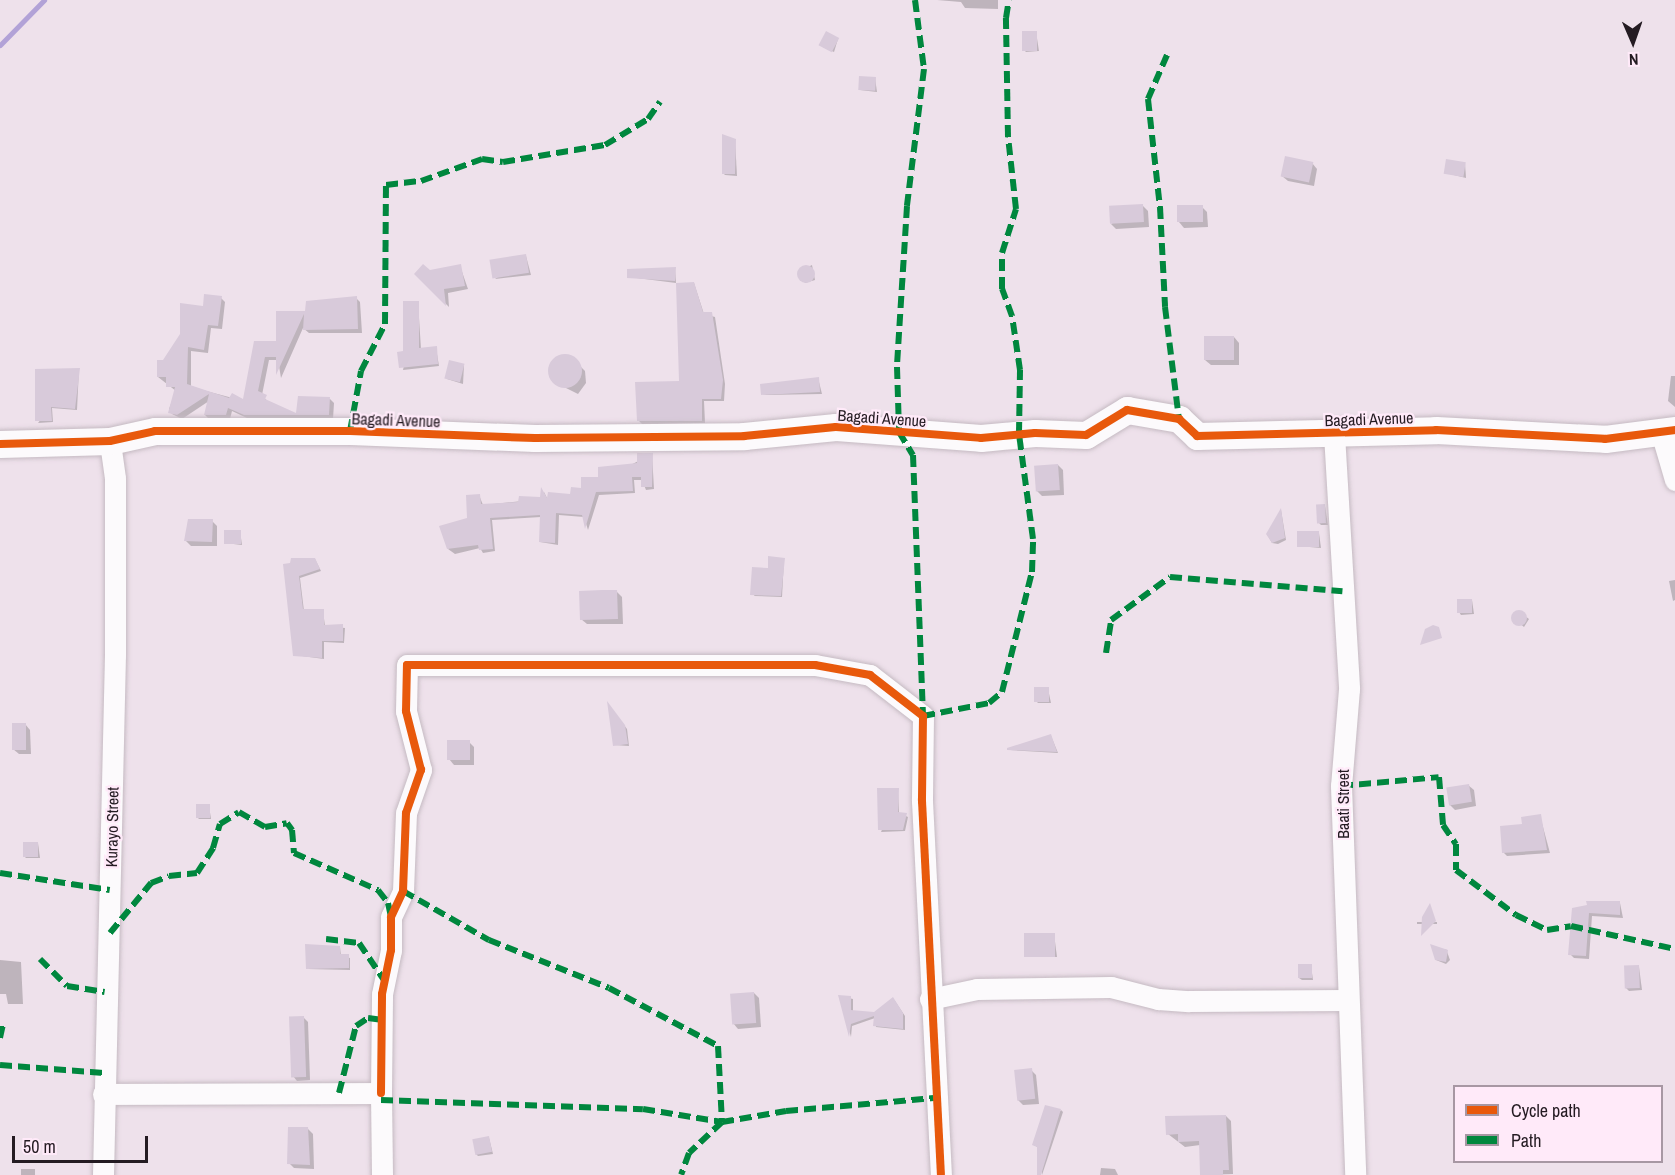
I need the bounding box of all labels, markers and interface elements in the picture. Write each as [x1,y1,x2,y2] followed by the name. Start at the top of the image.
[1603,12,1663,72] north arrow
[1629,49,1639,71] text: N
[837,405,927,431] street label: Bagadi Avenue
[1324,408,1414,430] street label: Bagadi Avenue
[351,409,441,431] street label: Bagadi Avenue
[1333,769,1353,839] street label: Baati Street
[102,787,122,867] street label: Kurayo Street
[1453,1085,1663,1163] legend
[1511,1098,1581,1123] text: Cycle path
[15,1124,152,1162] scale bar
[1511,1128,1541,1153] text: Path
[23,1134,56,1159] text: 50 m

